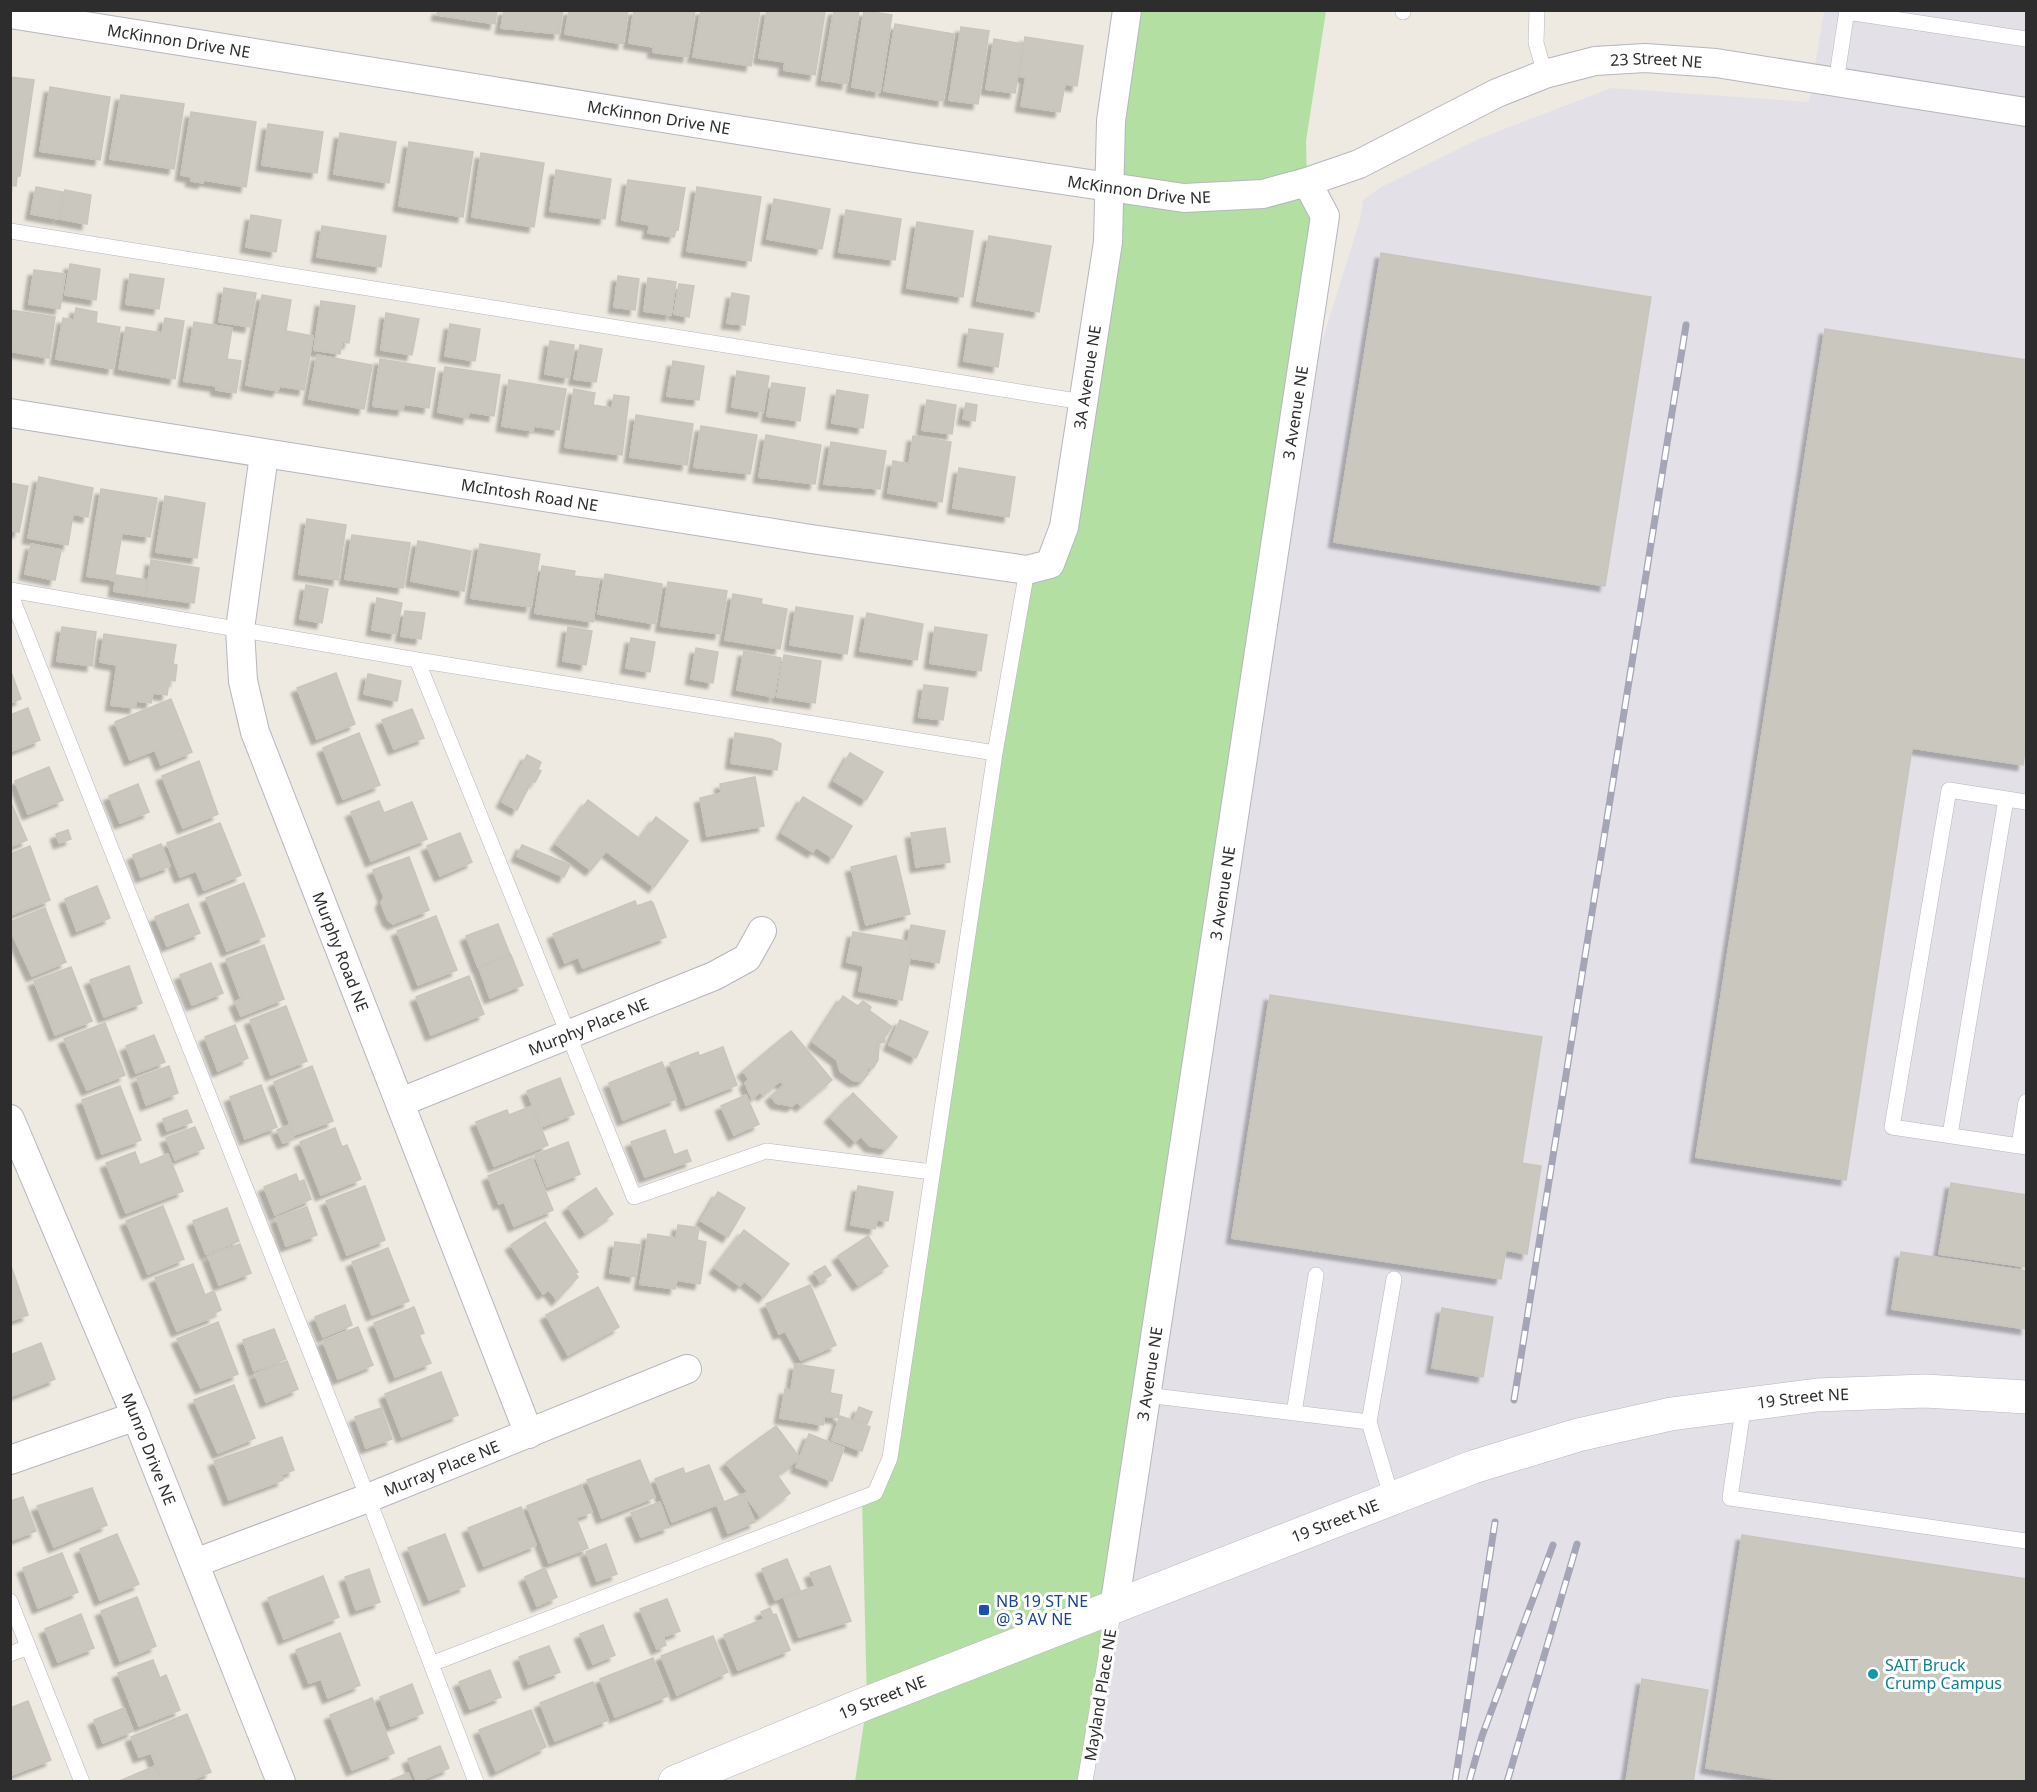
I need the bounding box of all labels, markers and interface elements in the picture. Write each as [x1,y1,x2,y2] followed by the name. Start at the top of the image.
[106,19,252,63] street label: McKinnon Drive NE
[1610,47,1703,73] street label: 23 Street NE
[586,95,732,140] street label: McKinnon Drive NE
[1066,170,1211,209] street label: McKinnon Drive NE
[1068,324,1106,431] street label: 3A Avenue NE
[1277,364,1313,461] street label: 3 Avenue NE
[460,473,600,516] street label: McIntosh Road NE
[1204,845,1240,942] street label: 3 Avenue NE
[307,889,374,1015] street label: Murphy Road NE
[525,992,652,1061] street label: Murphy Place NE
[1132,1325,1167,1422] street label: 3 Avenue NE
[1756,1383,1849,1414] street label: 19 Street NE
[116,1389,181,1508] street label: Munro Drive NE
[380,1435,503,1502] street label: Murray Place NE
[1288,1494,1382,1548] street label: 19 Street NE
[996,1590,1088,1630] place label: NB 19 ST NE @ 3 AV NE
[977,1603,991,1617] marker: NB 19 ST NE @ 3 AV NE
[1079,1627,1121,1763] street label: Mayland Place NE
[1885,1654,2002,1694] place label: SAIT Bruck Crump Campus
[1866,1667,1880,1681] marker: SAIT Bruck Crump Campus
[835,1670,929,1725] street label: 19 Street NE

